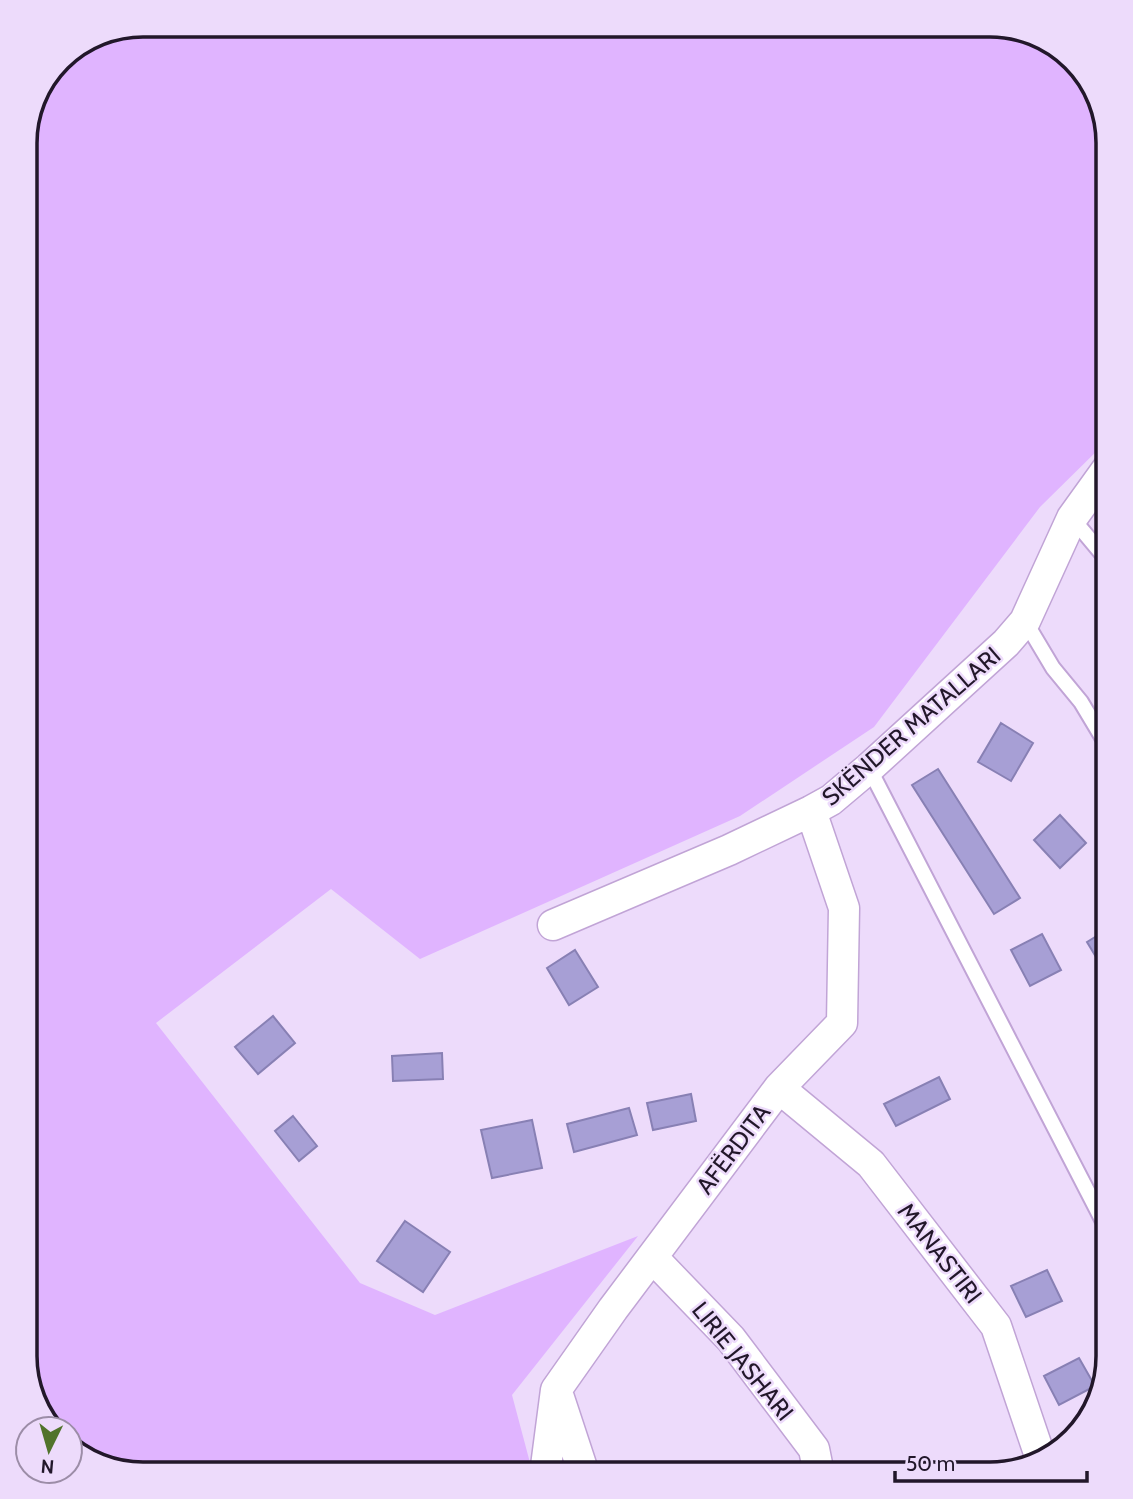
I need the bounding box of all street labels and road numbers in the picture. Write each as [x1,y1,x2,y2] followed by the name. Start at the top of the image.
[816,641,1006,811] street label: SKËNDER MATALLARI
[690,1098,776,1200] street label: AFËRDITA
[892,1197,988,1309] street label: MANASTIRI
[686,1296,800,1426] street label: LIRIE JASHARI

